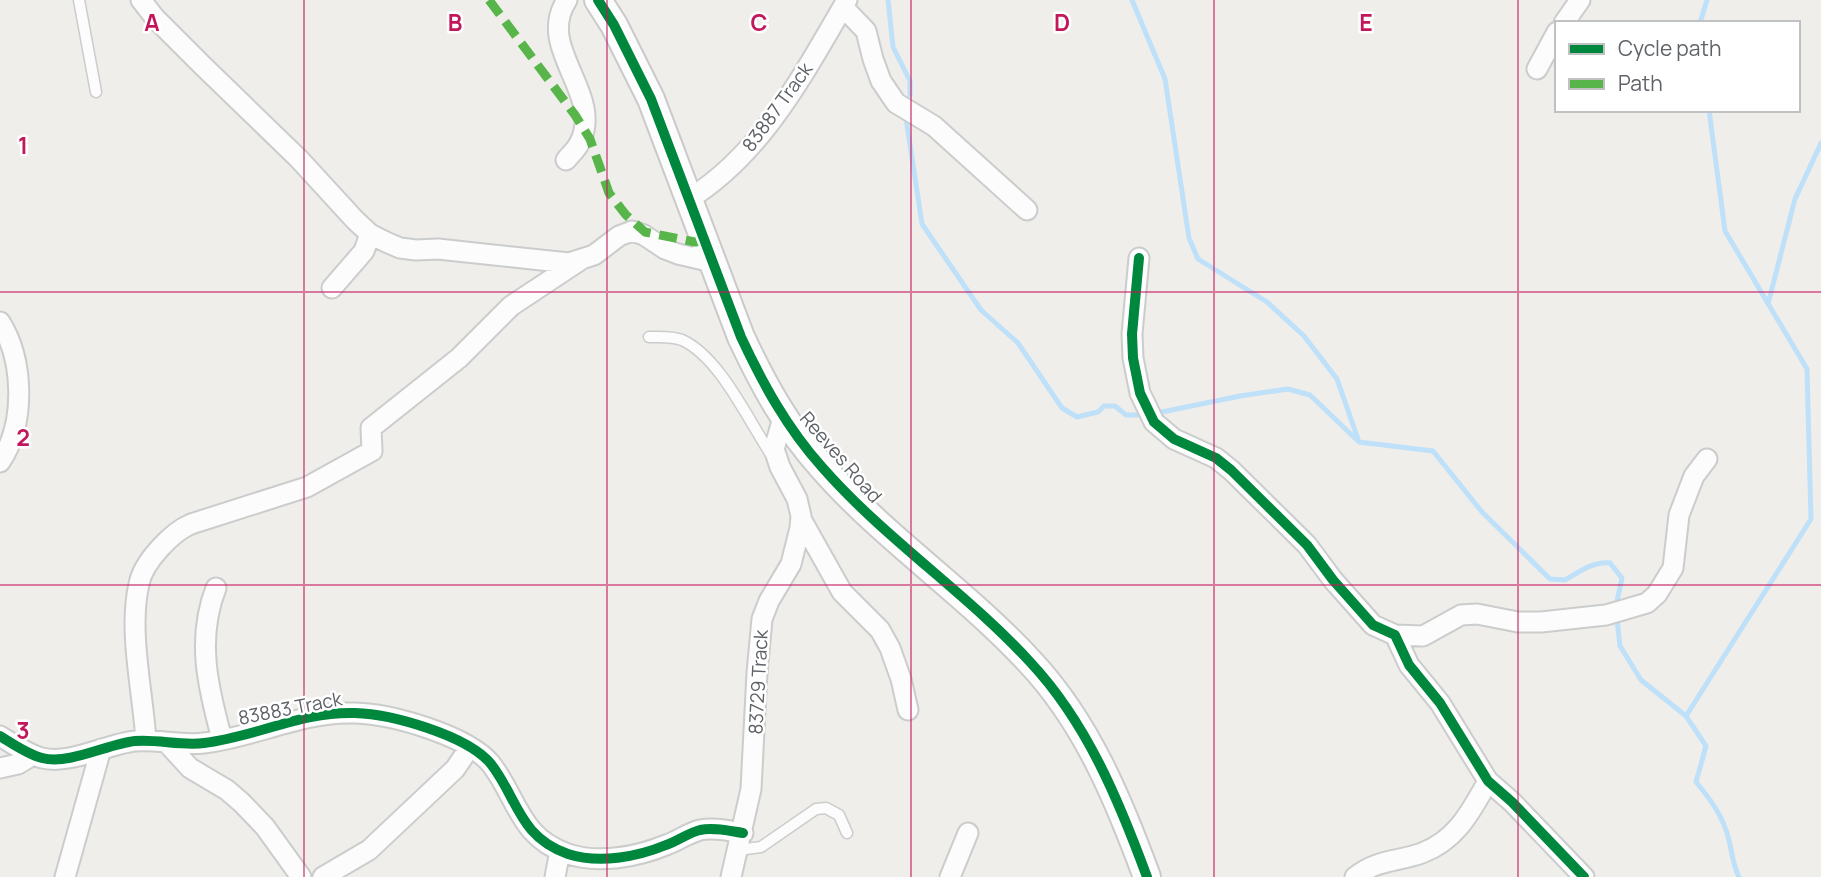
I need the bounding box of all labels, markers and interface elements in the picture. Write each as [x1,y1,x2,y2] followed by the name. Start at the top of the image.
[144,6,160,38] text: A
[448,6,462,38] text: B
[751,6,768,38] text: C
[1054,6,1070,38] text: D
[1359,6,1373,38] text: E
[1555,21,1800,112] legend
[1618,34,1721,62] text: Cycle path
[736,57,818,157] street label: 83887 Track
[1618,69,1663,97] text: Path
[18,129,28,161] text: 1
[794,406,888,508] street label: Reeves Road
[16,421,30,453] text: 2
[742,628,774,735] street label: 83729 Track
[236,685,345,731] street label: 83883 Track
[16,714,30,746] text: 3

